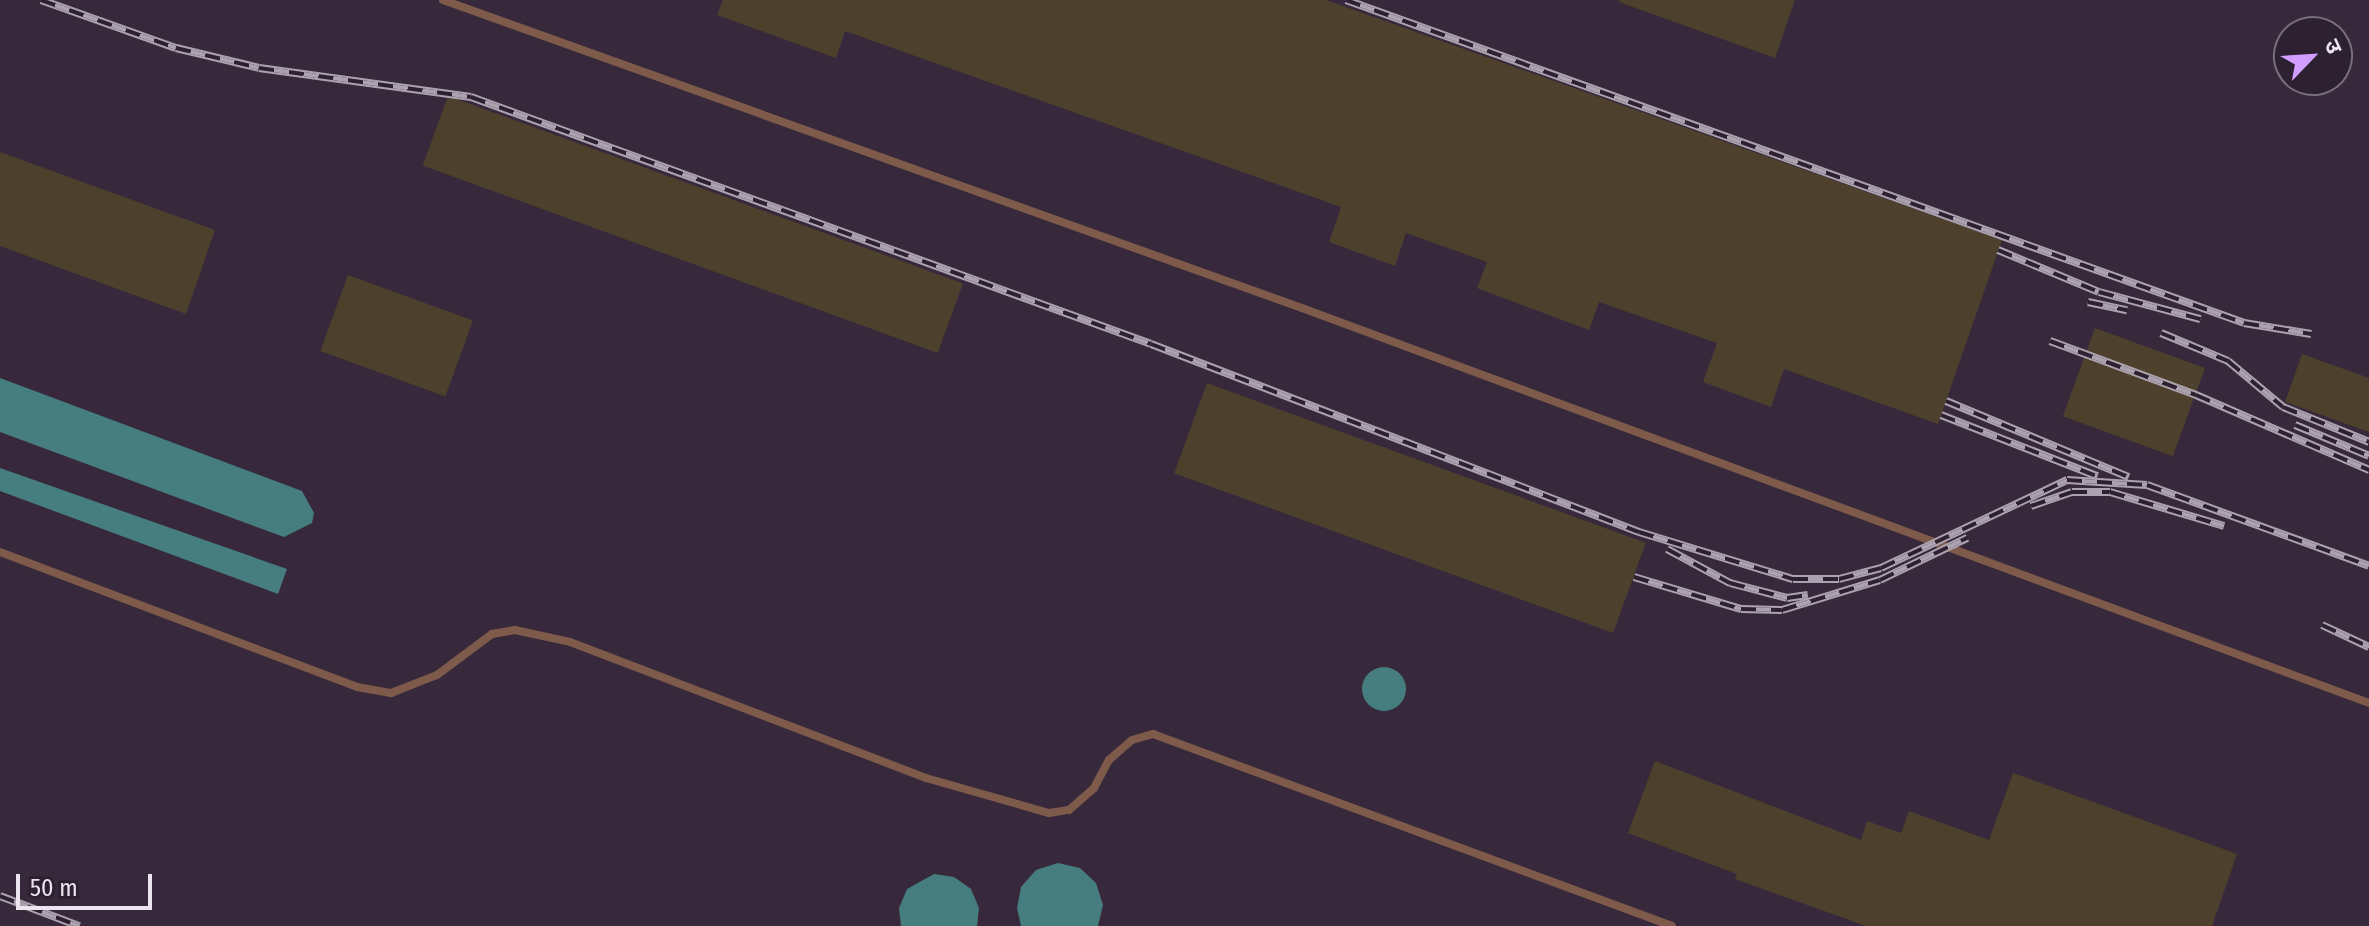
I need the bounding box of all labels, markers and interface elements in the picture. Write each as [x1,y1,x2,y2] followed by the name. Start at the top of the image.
[2273,16,2353,96] north arrow
[2318,35,2348,58] text: उ
[20,858,156,908] scale bar
[30,874,78,902] text: 50 m

